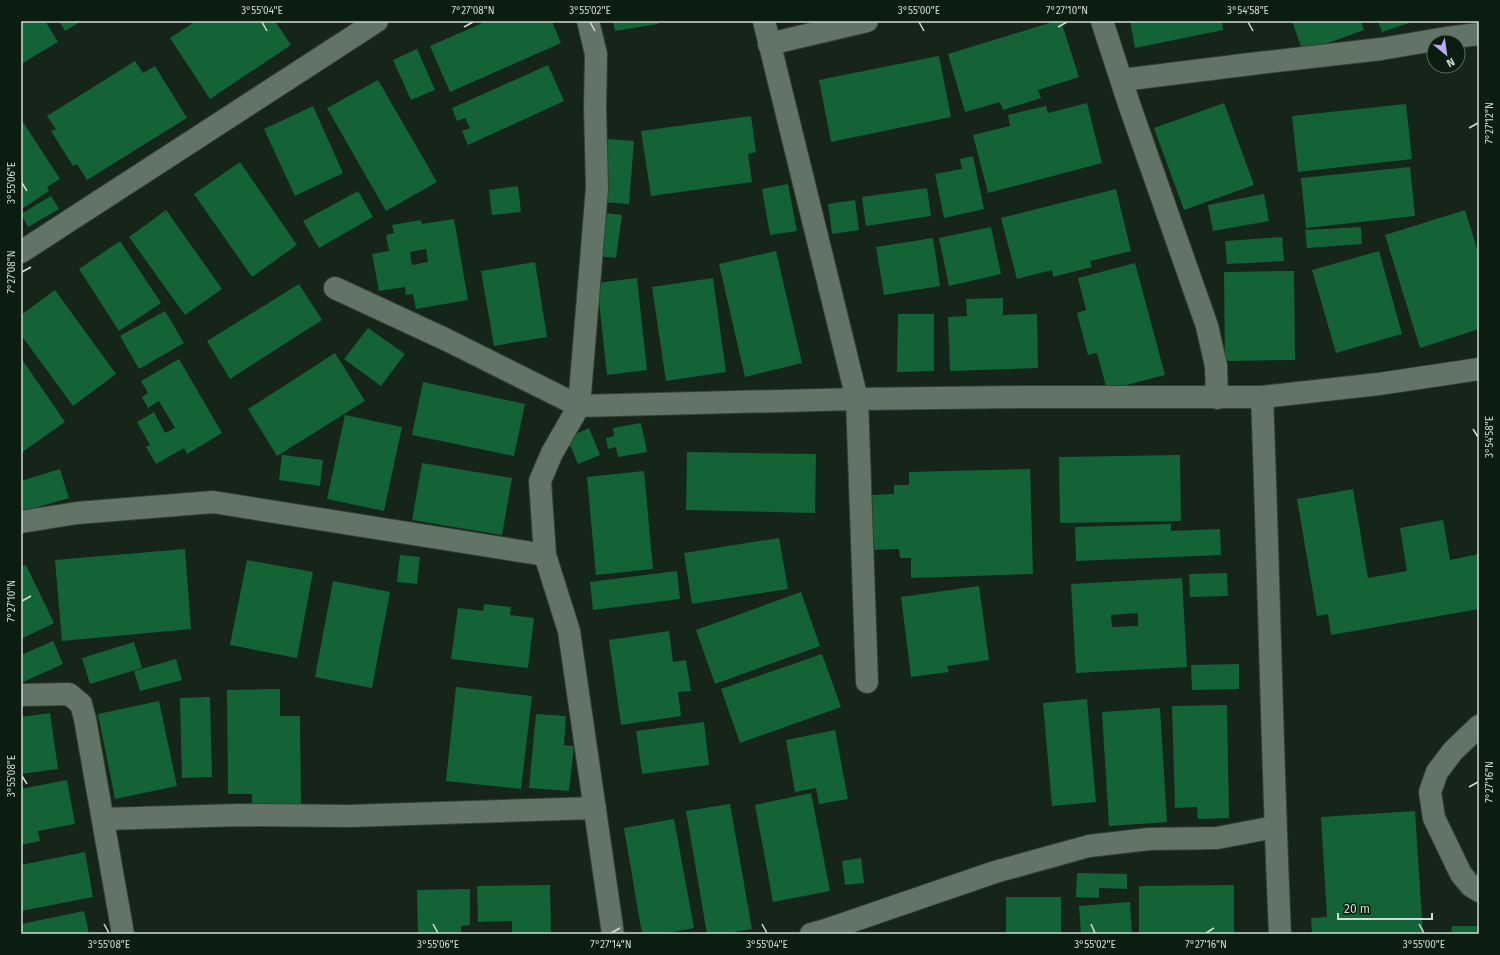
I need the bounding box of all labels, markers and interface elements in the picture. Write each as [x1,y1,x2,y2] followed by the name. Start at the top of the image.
[241,5,283,17] text: 3°55'04"E
[452,5,495,17] text: 7°27'08"N
[569,5,611,17] text: 3°55'02"E
[898,5,940,17] text: 3°55'00"E
[1046,5,1088,17] text: 7°27'10"N
[1227,5,1269,17] text: 3°54'58"E
[1426,34,1466,74] north arrow
[1444,55,1457,70] text: N
[1484,102,1496,144] text: 7°27'12"N
[6,162,18,204] text: 3°55'06"E
[6,251,18,294] text: 7°27'08"N
[1484,416,1496,458] text: 3°54'58"E
[6,580,18,622] text: 7°27'10"N
[6,755,18,797] text: 3°55'08"E
[1484,761,1496,803] text: 7°27'16"N
[1338,895,1432,921] scale bar
[1344,902,1370,916] text: 20 m
[88,939,130,951] text: 3°55'08"E
[417,939,459,951] text: 3°55'06"E
[590,939,632,951] text: 7°27'14"N
[746,939,788,951] text: 3°55'04"E
[1074,939,1116,951] text: 3°55'02"E
[1185,939,1227,951] text: 7°27'16"N
[1403,939,1445,951] text: 3°55'00"E

